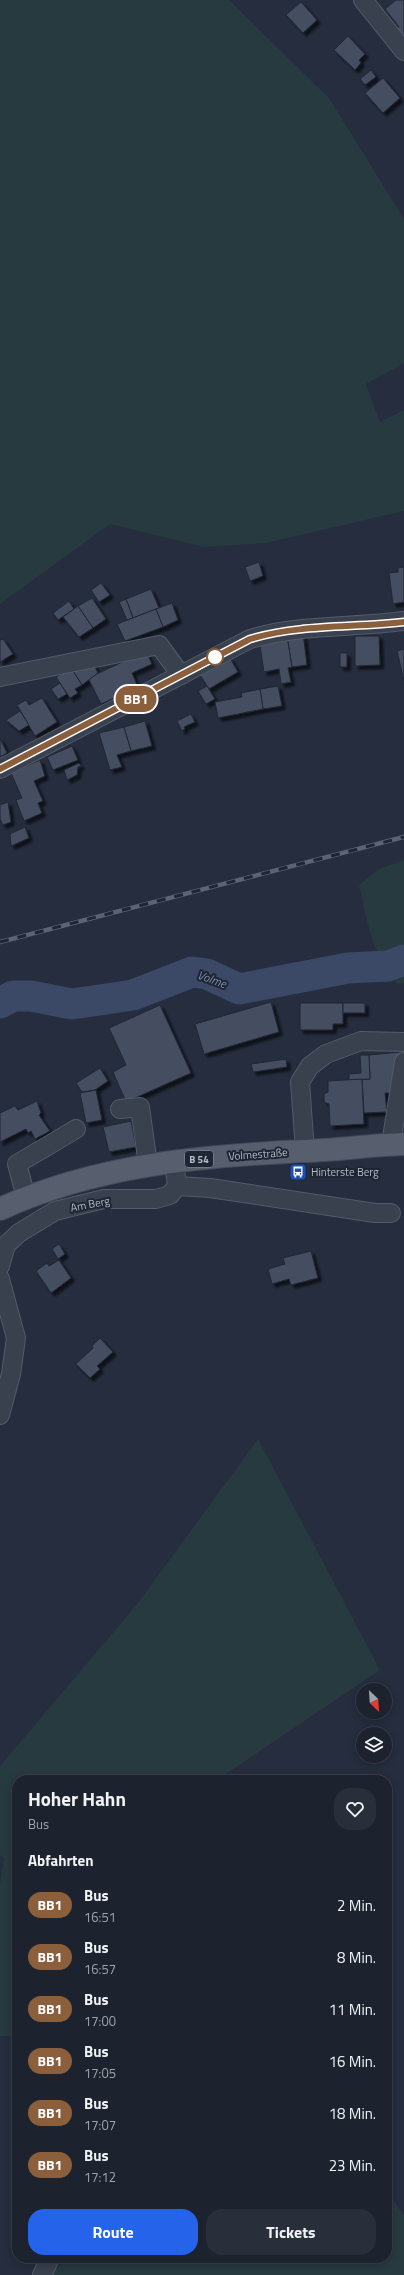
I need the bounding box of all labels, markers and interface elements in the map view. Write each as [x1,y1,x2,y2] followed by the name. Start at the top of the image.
[206,648,224,666] unlabelled marker
[113,686,159,712] line badge: BB1
[124,688,148,709] text: BB1
[195,965,230,993] water label: Volme
[228,1144,289,1164] street label: Volmestraße
[185,1151,213,1167] road number: B 54
[288,1162,308,1182] bus stop icon: Hinterste Berg
[311,1164,379,1180] place label: Hinterste Berg
[69,1192,111,1216] street label: Am Berg
[356,1683,392,1719] north arrow
[356,1683,392,1763] map controls
[356,1727,392,1763] button: layers
[28,1784,126,1813] text: Hoher Hahn
[334,1788,376,1830] button: heart
[28,1814,49,1834] text: Bus
[28,1849,94,1872] text: Abfahrten
[84,1884,109,1907] text: Bus
[38,1894,62,1915] text: BB1
[337,1894,376,1917] text: 2 Min.
[84,1907,116,1927] text: 16:51
[84,1936,109,1959] text: Bus
[38,1946,62,1967] text: BB1
[337,1946,376,1969] text: 8 Min.
[84,1959,116,1979] text: 16:57
[84,1988,109,2011] text: Bus
[38,1998,62,2019] text: BB1
[329,1998,376,2021] text: 11 Min.
[84,2011,116,2031] text: 17:00
[84,2040,109,2063] text: Bus
[38,2050,62,2071] text: BB1
[329,2050,376,2073] text: 16 Min.
[84,2063,116,2083] text: 17:05
[84,2092,109,2115] text: Bus
[38,2102,62,2123] text: BB1
[329,2102,376,2125] text: 18 Min.
[84,2115,116,2135] text: 17:07
[84,2144,109,2167] text: Bus
[38,2154,62,2175] text: BB1
[329,2154,376,2177] text: 23 Min.
[84,2167,116,2187] text: 17:12
[28,2209,198,2255] button: Route
[206,2209,376,2255] button: Tickets

